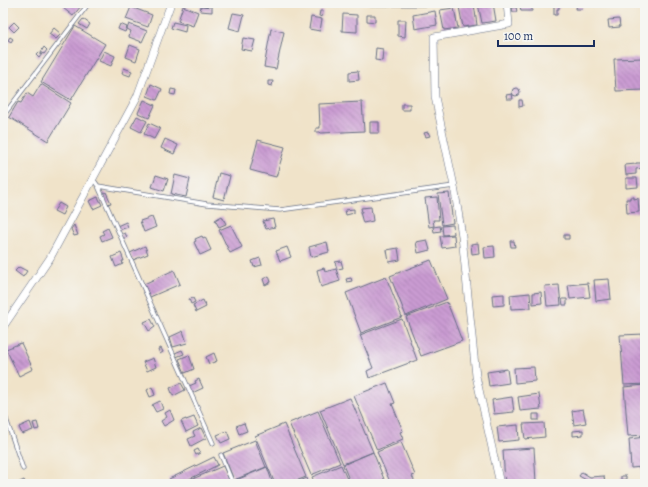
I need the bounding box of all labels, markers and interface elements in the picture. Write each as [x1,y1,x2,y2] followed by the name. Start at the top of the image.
[498,22,594,48] scale bar
[504,28,533,44] text: 100 m

